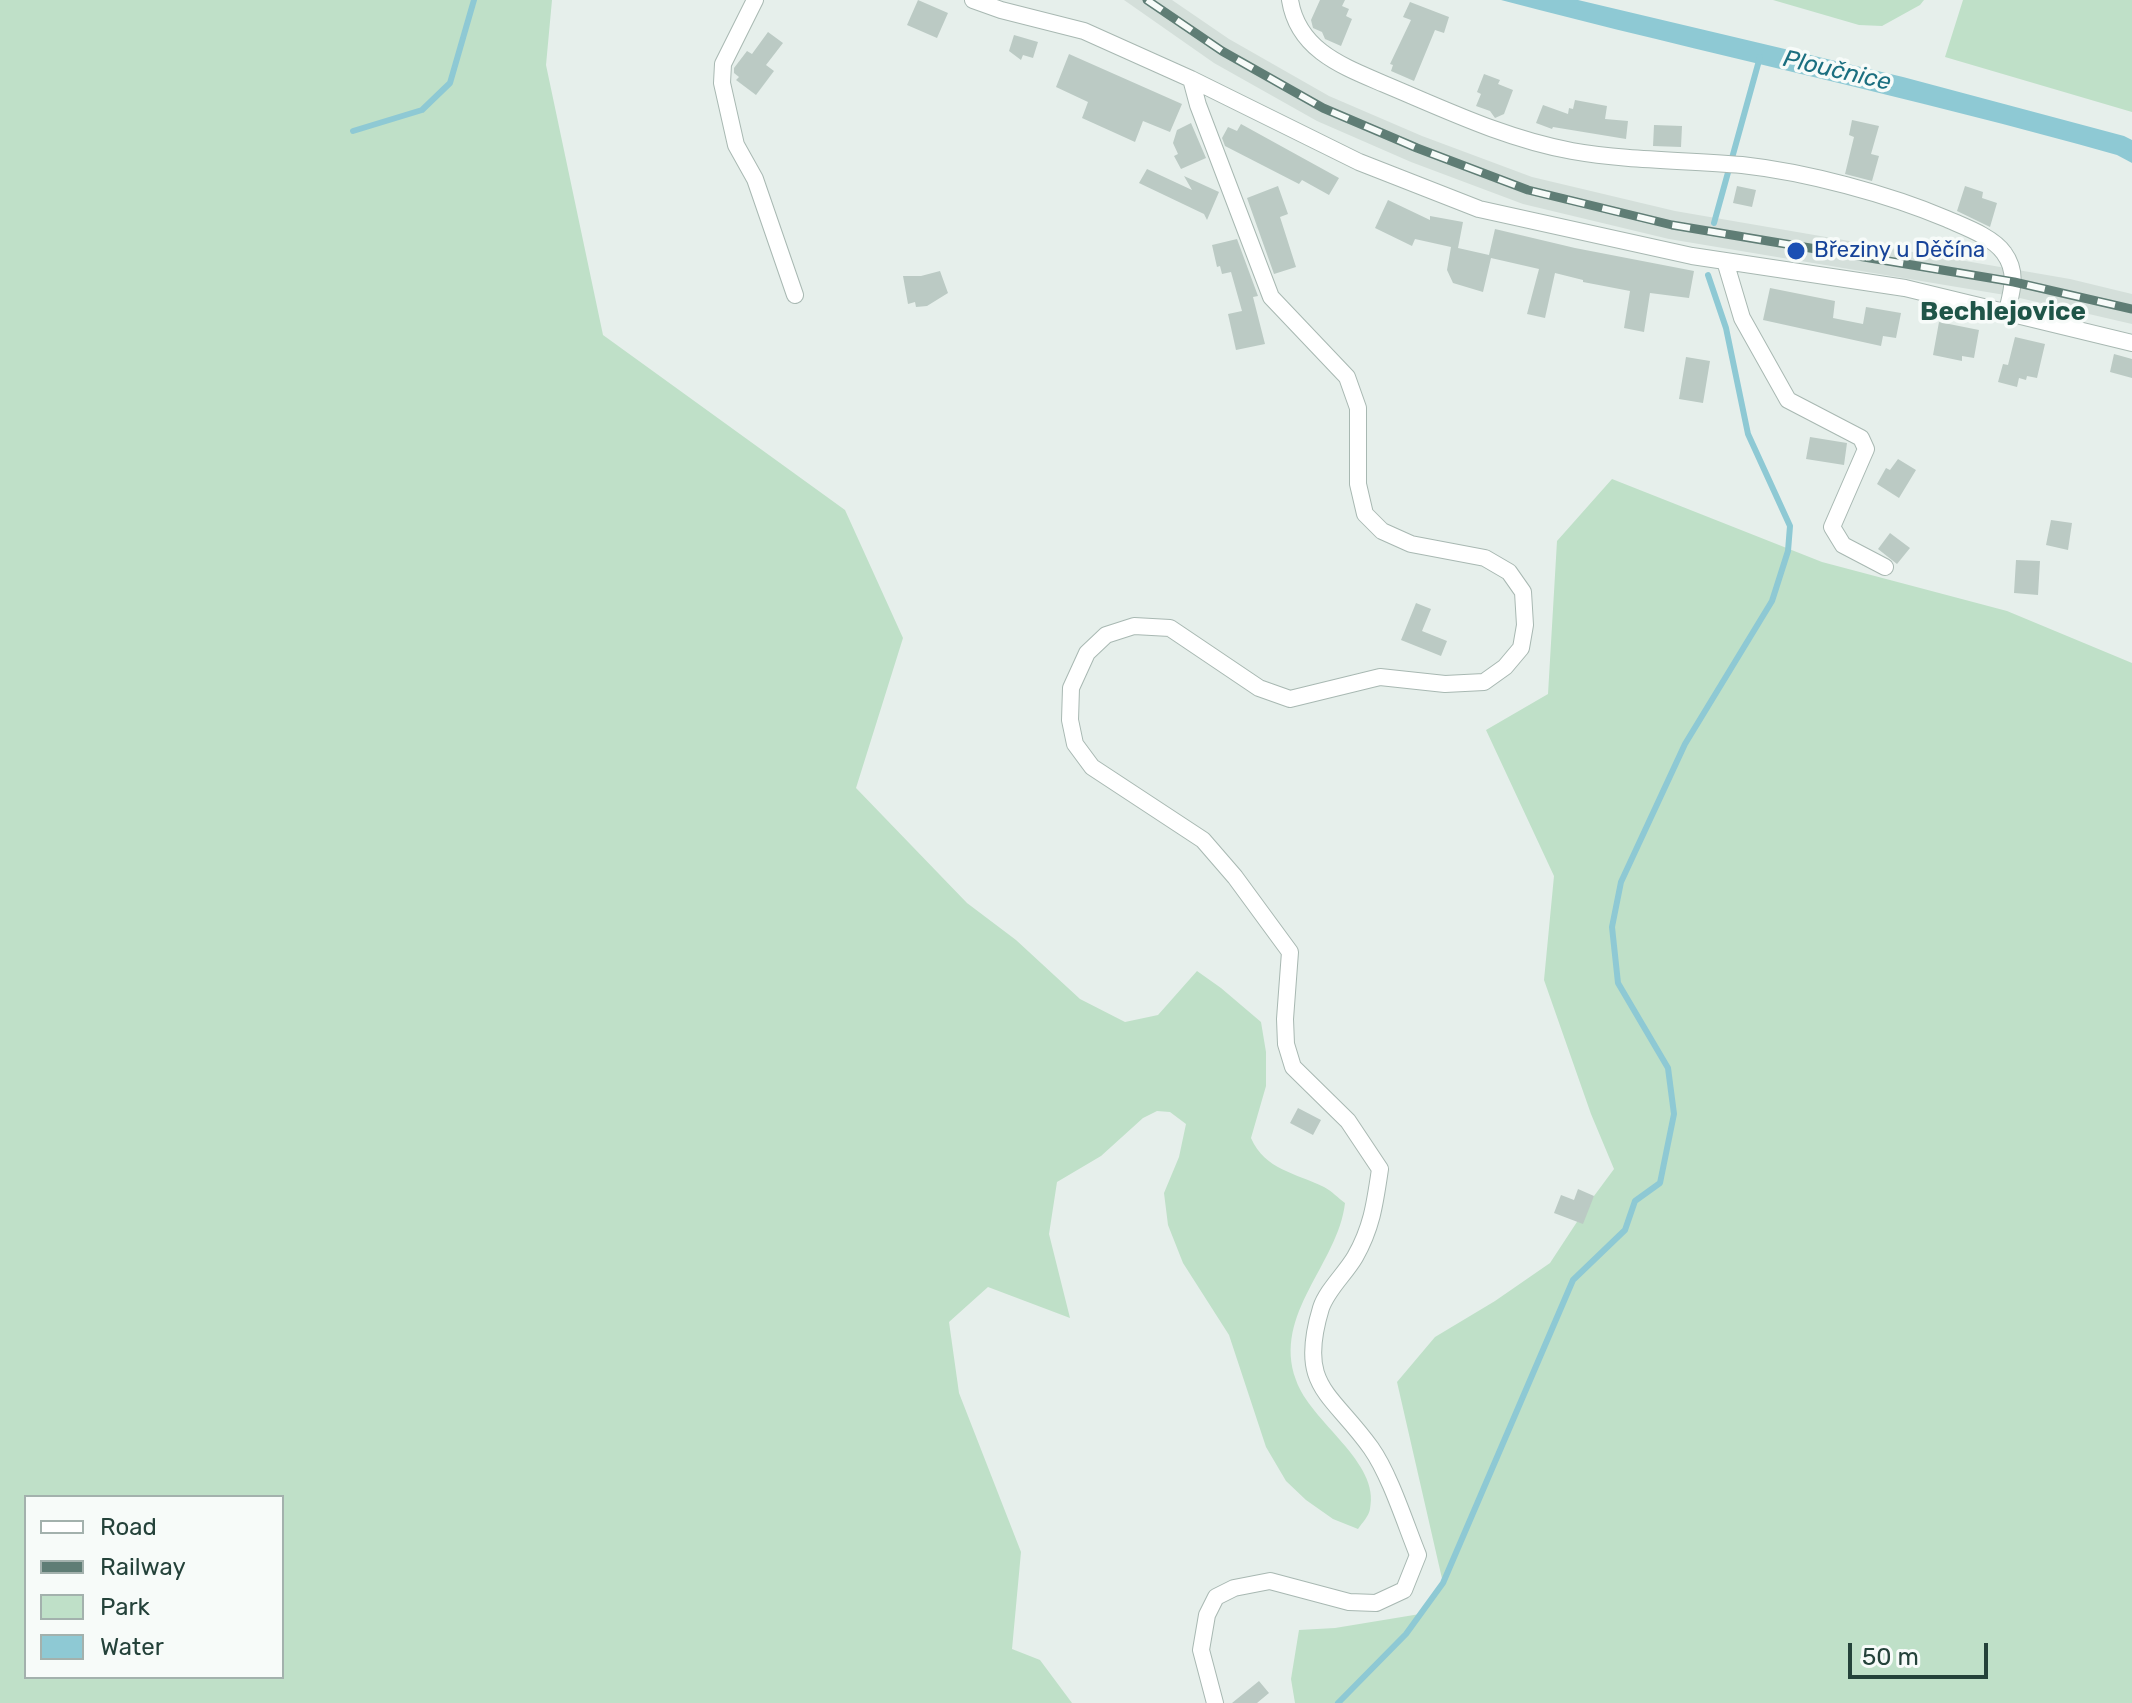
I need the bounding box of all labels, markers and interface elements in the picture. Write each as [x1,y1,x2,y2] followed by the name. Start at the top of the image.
[1780,45,1894,97] water label: Ploučnice
[1814,238,1985,264] place label: Březiny u Děčína
[1785,240,1807,262] marker: Březiny u Děčína
[1920,296,2086,328] district label: Bechlejovice
[24,1495,284,1679] legend
[100,1513,157,1541] text: Road
[100,1553,186,1581] text: Railway
[100,1593,150,1621] text: Park
[1852,1627,1992,1677] scale bar
[100,1633,164,1661] text: Water
[1862,1643,1919,1671] text: 50 m

